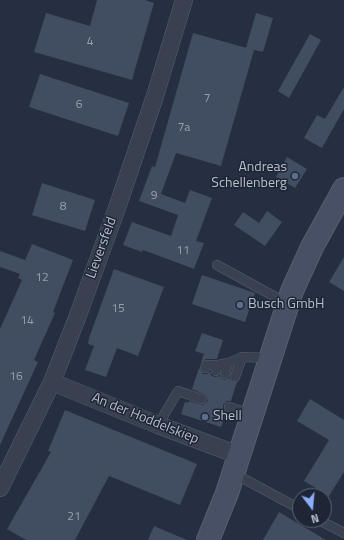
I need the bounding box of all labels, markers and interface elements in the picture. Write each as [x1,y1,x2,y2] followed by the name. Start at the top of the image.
[87,35,93,49] house number: 4
[204,92,210,106] house number: 7
[76,98,82,112] house number: 6
[178,121,190,135] house number: 7a
[211,160,287,192] place label: Andreas Schellenberg
[290,171,300,181] marker: Andreas Schellenberg
[151,189,157,203] house number: 9
[60,200,66,214] house number: 8
[83,215,121,281] street label: Lieversfeld
[176,244,190,258] house number: 11
[35,271,49,285] house number: 12
[248,297,324,313] place label: Busch GmbH
[235,300,245,310] marker: Busch GmbH
[111,302,125,316] house number: 15
[20,314,34,328] house number: 14
[9,370,23,384] house number: 16
[89,390,201,448] street label: An der Hoddelskiep
[213,409,242,425] place label: Shell
[200,412,210,422] marker: Shell
[292,488,332,528] north arrow
[67,510,81,524] house number: 21
[309,510,321,527] text: N

